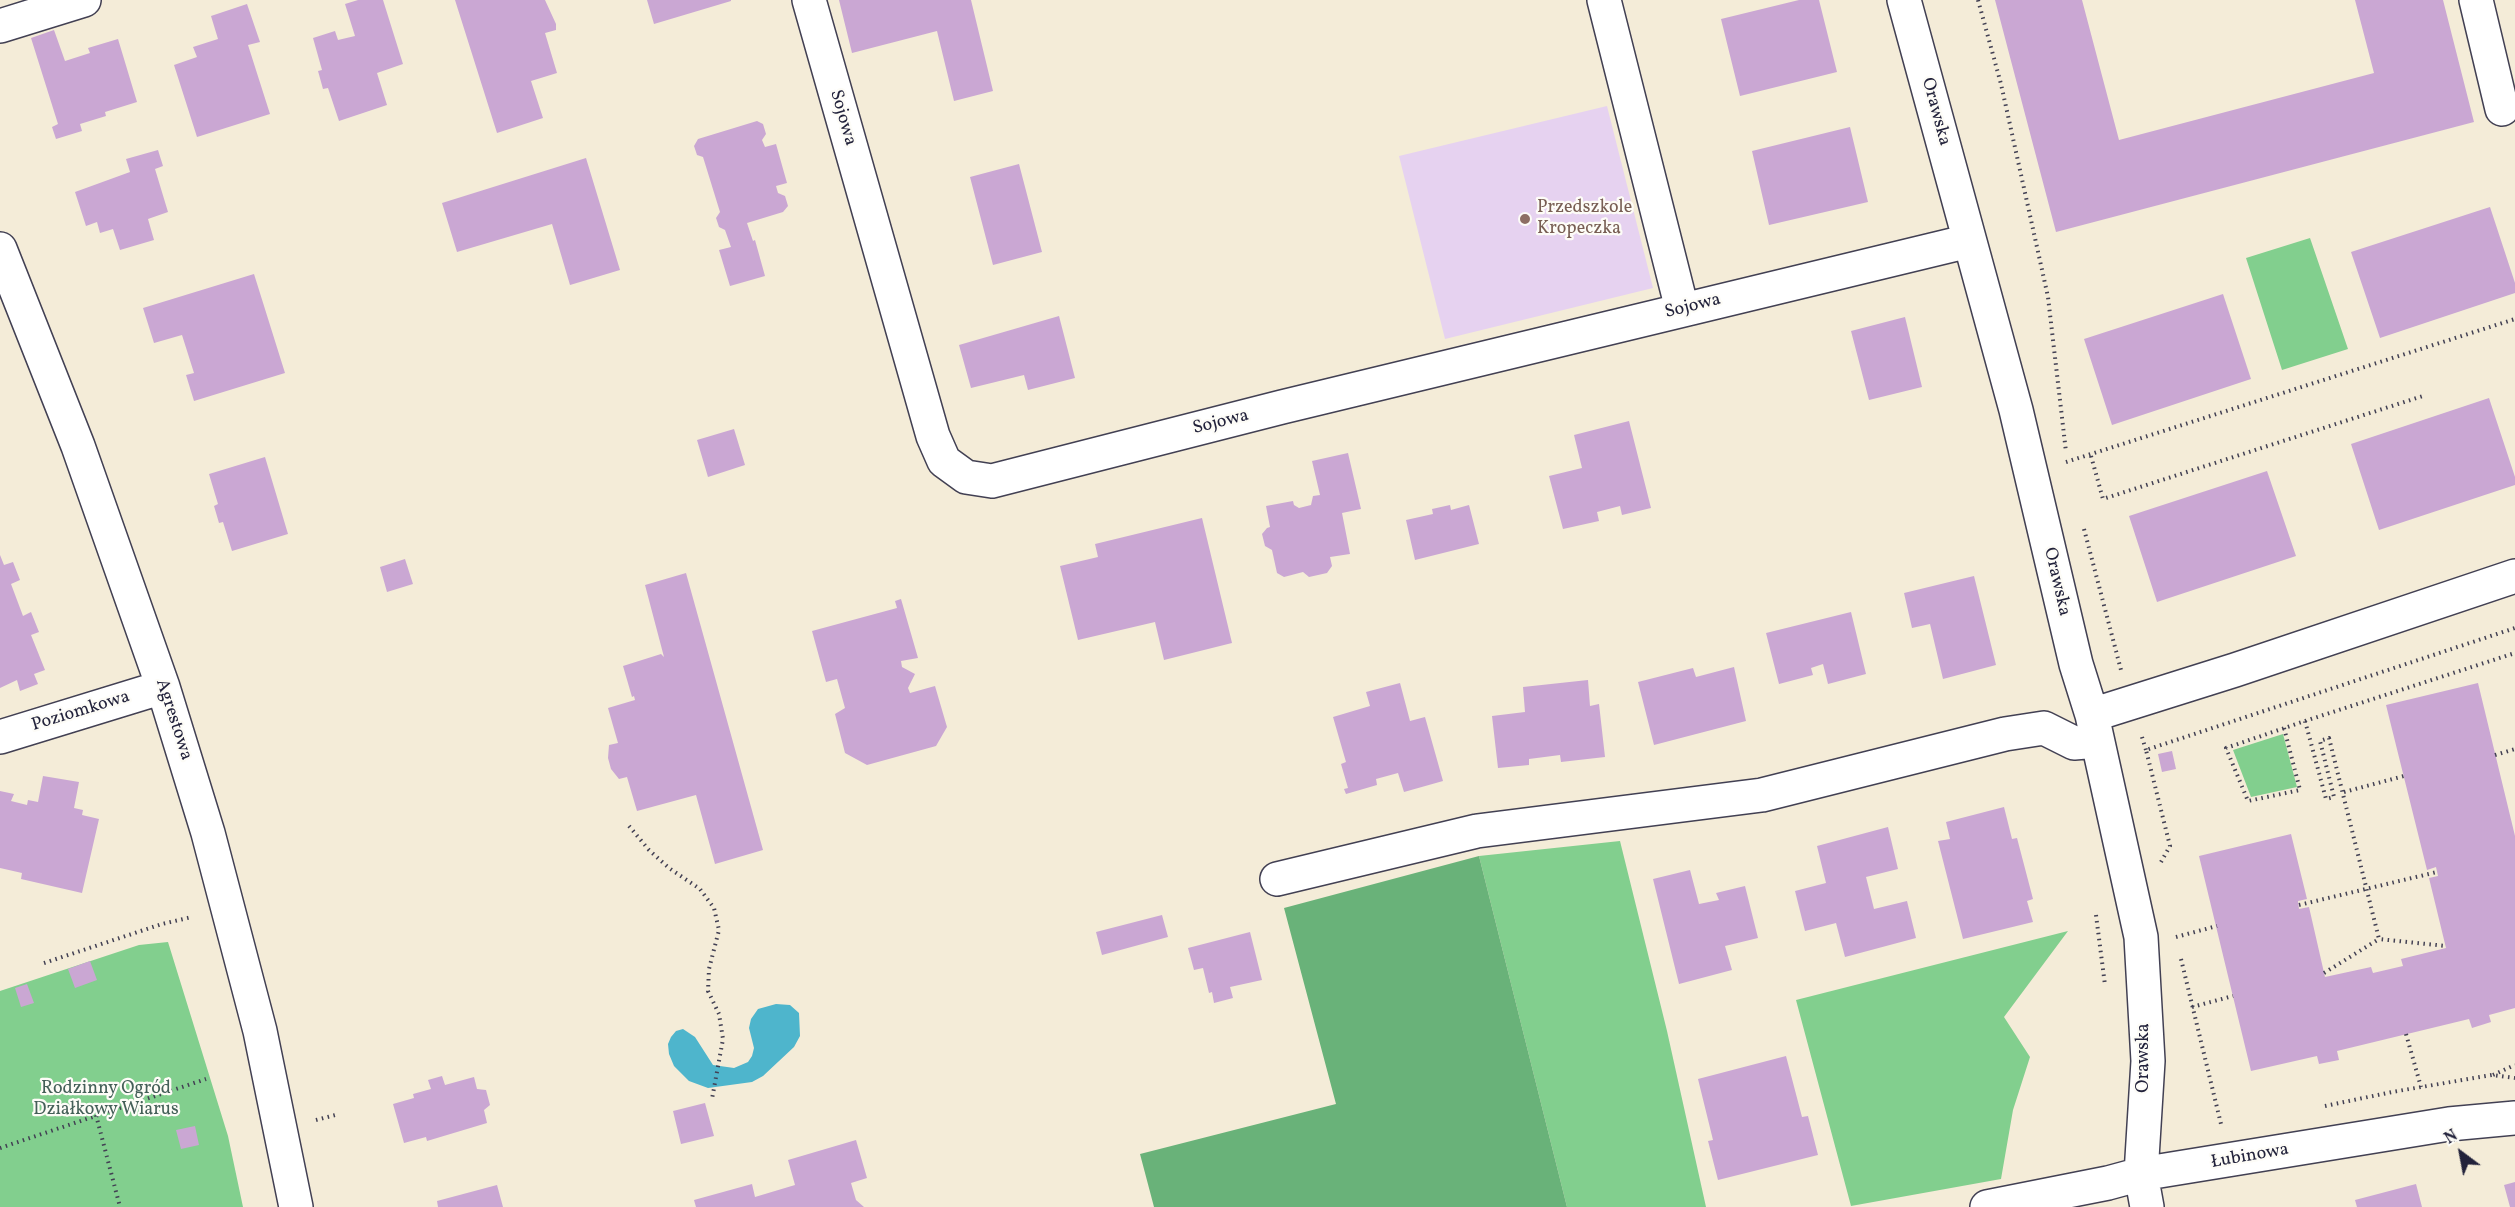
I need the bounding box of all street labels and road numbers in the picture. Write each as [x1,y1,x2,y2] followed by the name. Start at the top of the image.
[1916,76,1954,148] street label: Orawska
[824,88,860,148] street label: Sojowa
[1663,290,1723,324] street label: Sojowa
[1191,406,1251,440] street label: Sojowa
[2038,546,2074,618] street label: Orawska
[150,677,196,763] street label: Agrestowa
[29,687,133,737] street label: Poziomkowa
[2134,1023,2156,1093] street label: Orawska
[2209,1140,2291,1174] street label: Łubinowa

